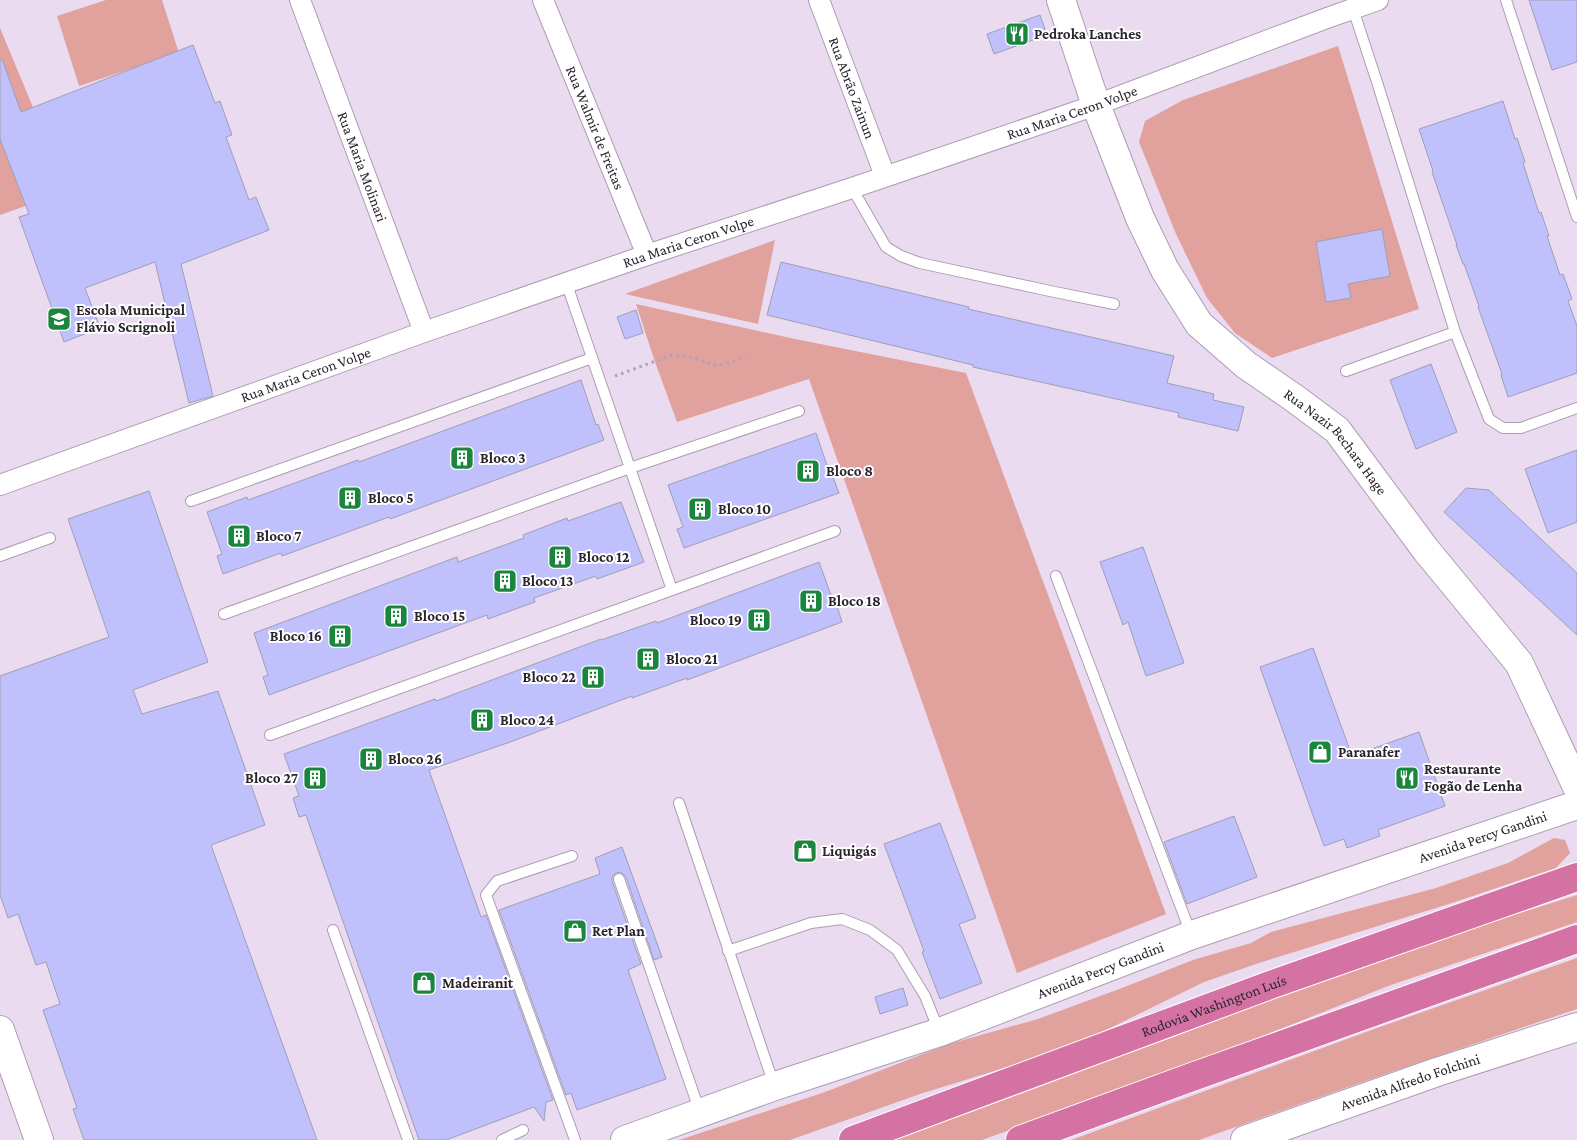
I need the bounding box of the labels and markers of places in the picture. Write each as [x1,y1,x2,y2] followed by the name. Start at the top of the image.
[1004,21,1030,47] restaurant icon: Pedroka Lanches
[1034,26,1141,42] place label: Pedroka Lanches
[76,302,186,335] place label: Escola Municipal Flávio Scrignoli
[46,306,72,332] school or university icon: Escola Municipal Flávio Scrignoli
[449,445,475,471] building icon: Bloco 3
[480,450,526,466] place label: Bloco 3
[795,458,821,484] building icon: Bloco 8
[826,463,873,479] place label: Bloco 8
[337,485,363,511] building icon: Bloco 5
[368,490,414,506] place label: Bloco 5
[687,496,713,522] building icon: Bloco 10
[718,501,771,517] place label: Bloco 10
[226,523,252,549] building icon: Bloco 7
[256,528,302,544] place label: Bloco 7
[547,544,573,570] building icon: Bloco 12
[578,549,630,565] place label: Bloco 12
[492,568,518,594] building icon: Bloco 13
[522,573,573,589] place label: Bloco 13
[798,588,824,614] building icon: Bloco 18
[828,593,881,609] place label: Bloco 18
[383,603,409,629] building icon: Bloco 15
[746,607,772,633] building icon: Bloco 19
[414,608,465,624] place label: Bloco 15
[690,612,742,628] place label: Bloco 19
[327,623,353,649] building icon: Bloco 16
[270,628,322,644] place label: Bloco 16
[635,646,661,672] building icon: Bloco 21
[666,651,718,667] place label: Bloco 21
[580,664,606,690] building icon: Bloco 22
[523,669,576,685] place label: Bloco 22
[469,707,495,733] building icon: Bloco 24
[500,712,554,728] place label: Bloco 24
[1307,739,1333,765] shop icon: Paranafer
[1338,744,1400,760] place label: Paranafer
[358,746,384,772] building icon: Bloco 26
[388,751,442,767] place label: Bloco 26
[1424,761,1523,794] place label: Restaurante Fogão de Lenha
[302,765,328,791] building icon: Bloco 27
[1394,765,1420,791] restaurant icon: Restaurante Fogão de Lenha
[245,770,298,786] place label: Bloco 27
[792,838,818,864] shop icon: Liquigás
[822,843,876,859] place label: Liquigás
[562,918,588,944] shop icon: Ret Plan
[592,923,645,939] place label: Ret Plan
[411,970,437,996] shop icon: Madeiranit
[442,975,514,991] place label: Madeiranit

